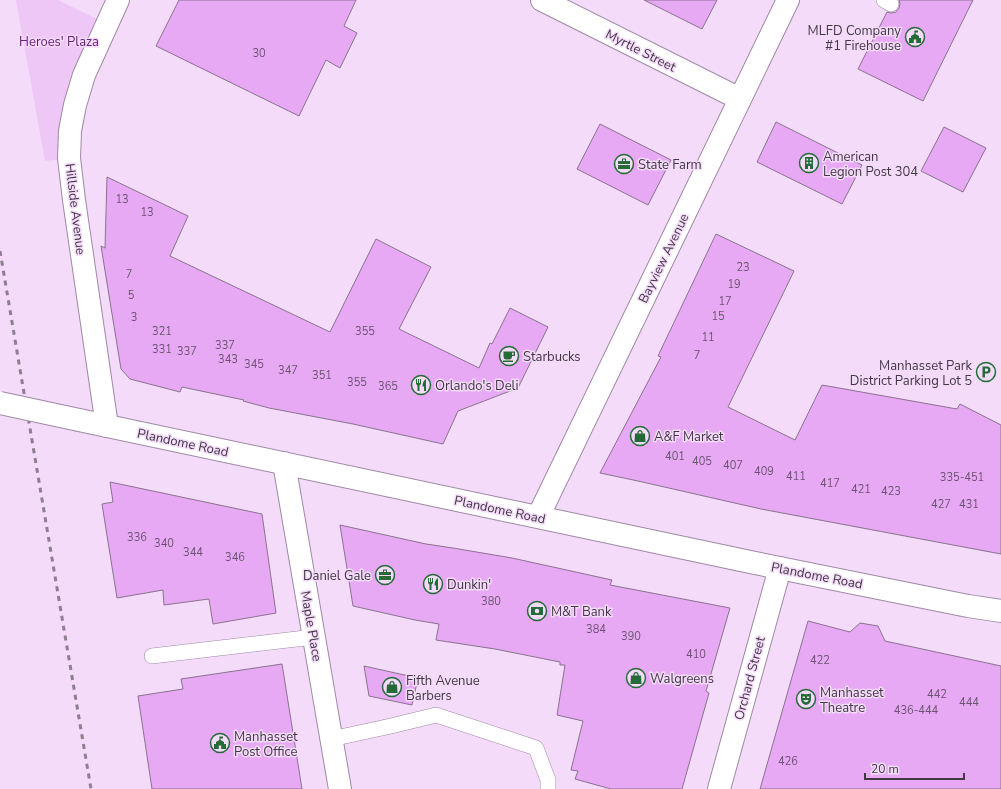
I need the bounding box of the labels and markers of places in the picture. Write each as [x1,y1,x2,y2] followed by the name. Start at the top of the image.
[808,22,901,55] place label: MLFD Company #1 Firehouse
[904,26,926,48] public building icon: MLFD Company #1 Firehouse
[823,148,918,181] place label: American Legion Post 304
[798,152,820,174] building icon: American Legion Post 304
[613,153,635,175] office icon: State Farm
[638,156,702,174] place label: State Farm
[498,345,520,367] cafe icon: Starbucks
[523,348,581,366] place label: Starbucks
[850,357,972,390] place label: Manhasset Park District Parking Lot 5
[975,361,997,383] parking icon: Manhasset Park District Parking Lot 5
[410,374,432,396] restaurant icon: Orlando's Deli
[435,377,518,395] place label: Orlando's Deli
[629,425,651,447] shop icon: A&F Market
[654,428,724,446] place label: A&F Market
[374,564,396,586] office icon: Daniel Gale
[303,567,371,585] place label: Daniel Gale
[422,573,444,595] restaurant icon: Dunkin'
[447,576,491,594] place label: Dunkin'
[526,600,548,622] bank icon: M&T Bank
[551,603,612,621] place label: M&T Bank
[625,667,647,689] shop icon: Walgreens
[650,670,714,688] place label: Walgreens
[406,672,480,705] place label: Fifth Avenue Barbers
[381,676,403,698] shop icon: Fifth Avenue Barbers
[820,684,884,717] place label: Manhasset Theatre
[795,688,817,710] theatre icon: Manhasset Theatre
[234,728,298,761] place label: Manhasset Post Office
[209,732,231,754] public building icon: Manhasset Post Office

